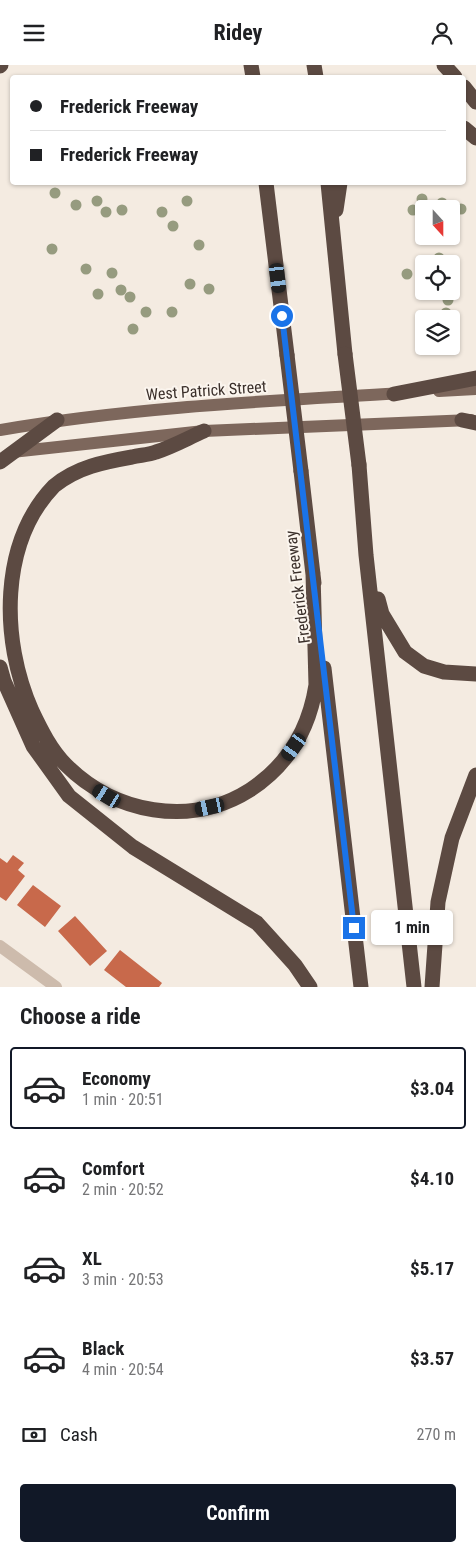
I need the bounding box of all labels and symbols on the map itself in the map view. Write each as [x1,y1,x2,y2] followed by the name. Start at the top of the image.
[415,200,460,245] north arrow
[268,262,287,294] car
[271,305,293,327] route start
[145,377,267,404] street label: West Patrick Street
[281,529,314,645] street label: Frederick Freeway
[279,730,308,764] car
[90,782,123,810] car
[193,797,226,817] car
[372,911,454,945] callout: 1 min
[343,917,365,939] route end

